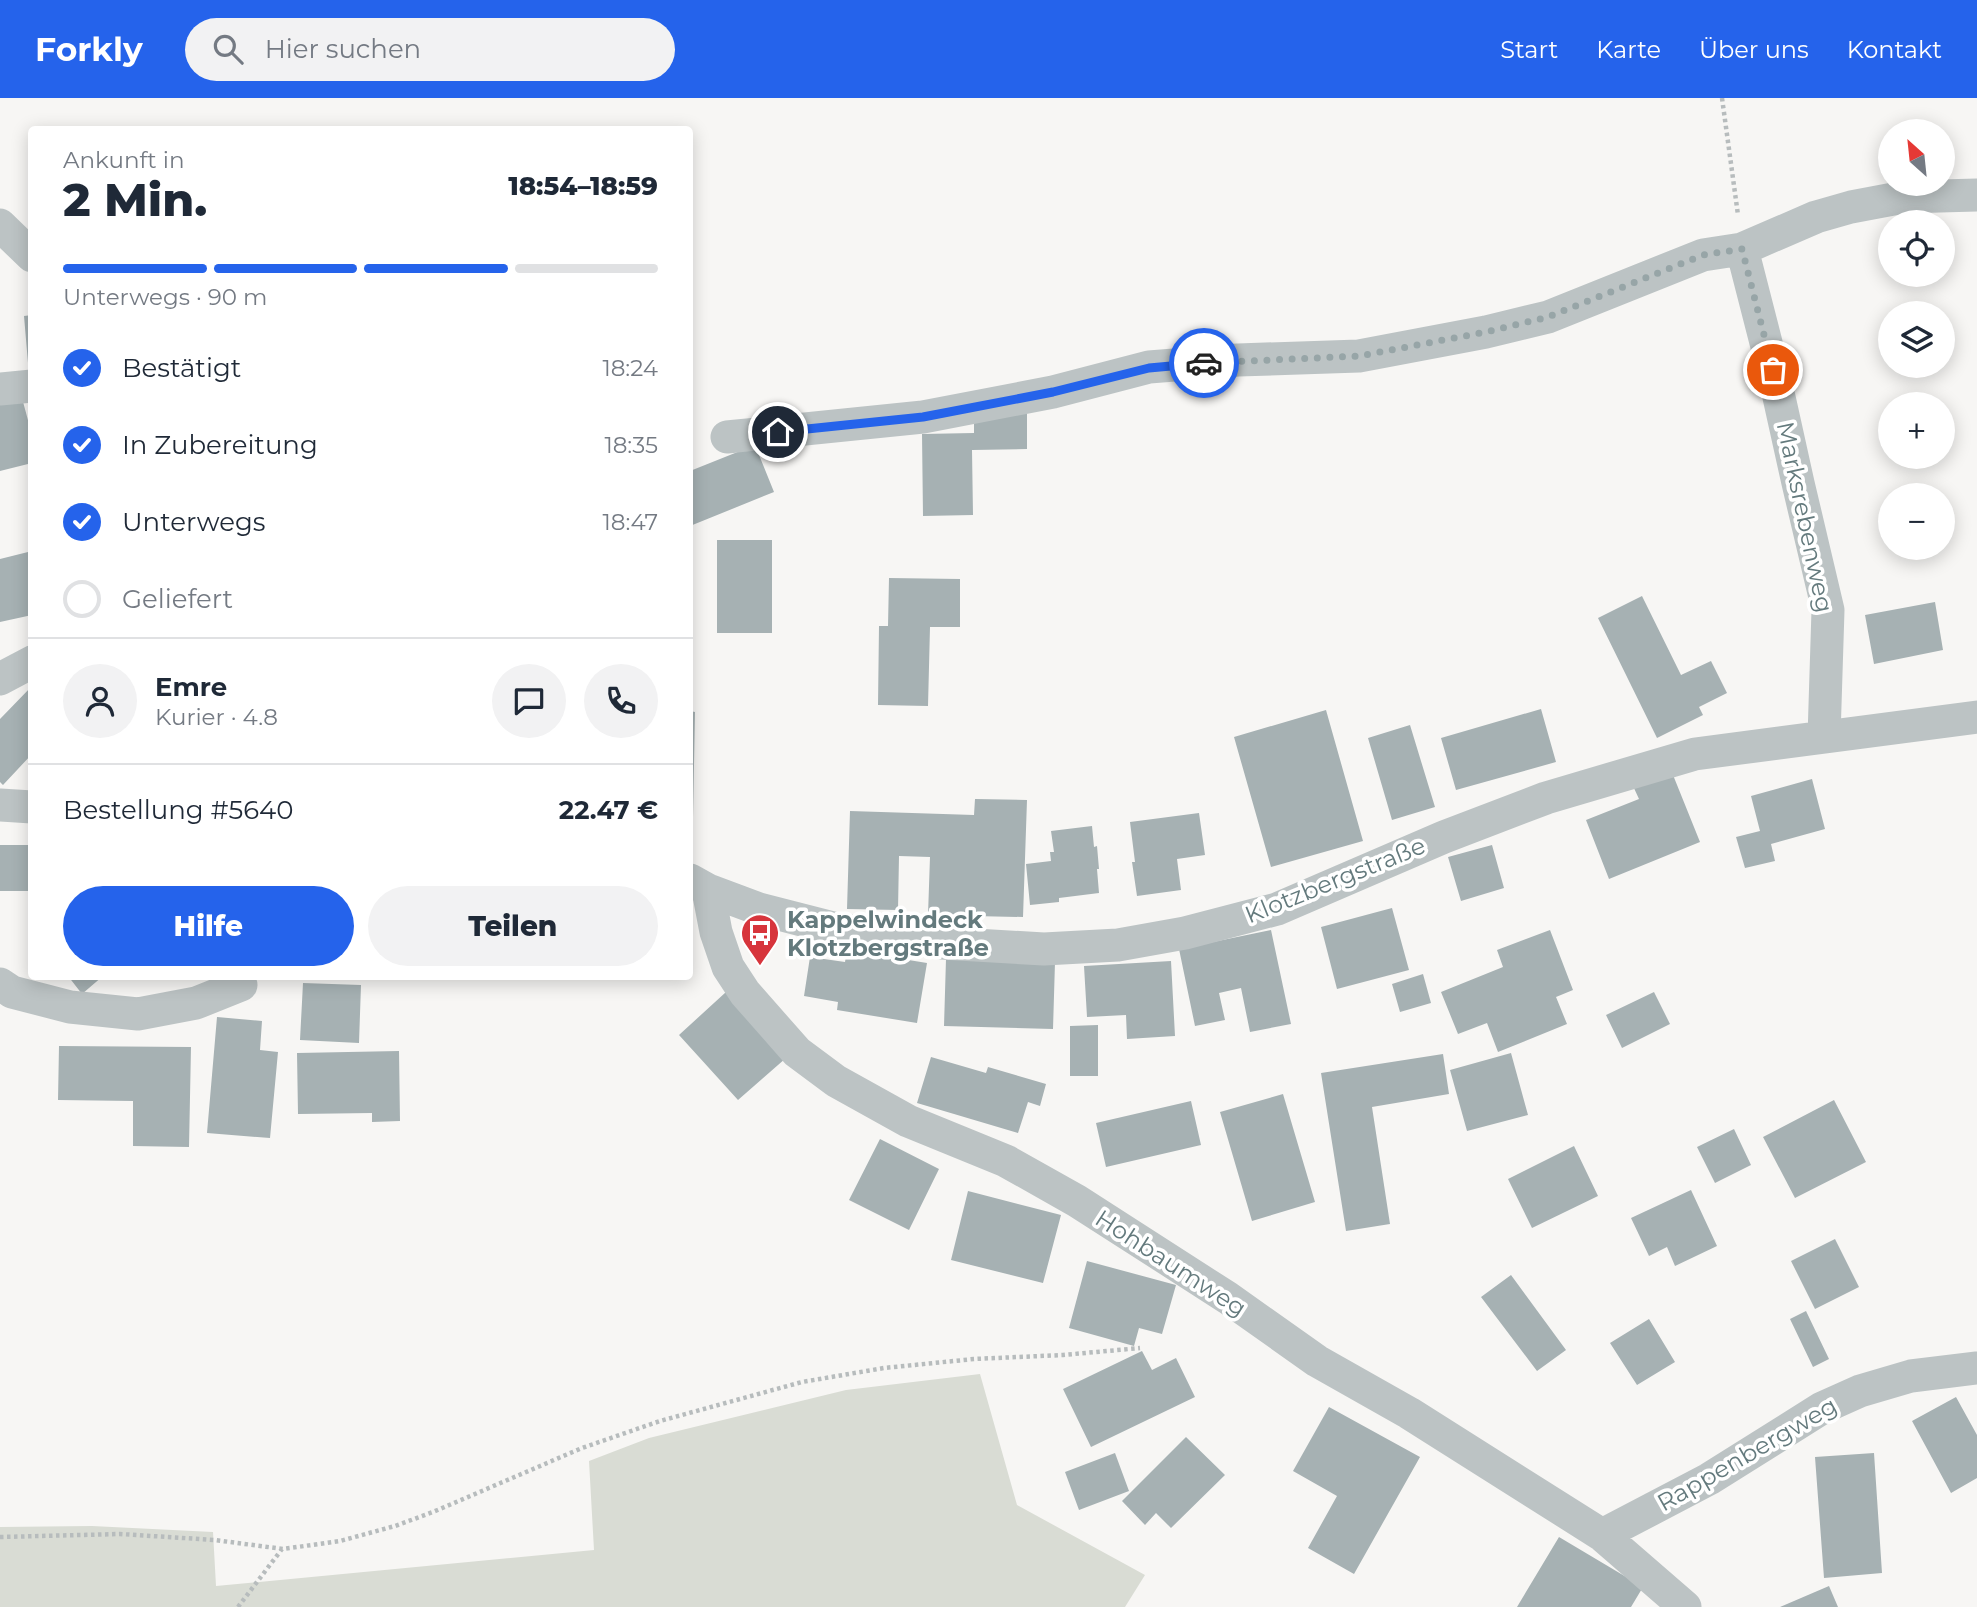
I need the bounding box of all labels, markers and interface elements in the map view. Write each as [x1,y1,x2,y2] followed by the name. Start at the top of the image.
[185,18,675,81] search box
[35,29,143,69] text: Forkly
[209,30,247,68] icon: search
[265,33,421,65] text: Hier suchen
[1500,35,1558,64] text: Start
[1596,35,1661,64] text: Karte
[1699,35,1809,64] text: Über uns
[1847,35,1942,64] text: Kontakt
[1878,119,1955,196] north arrow
[1878,119,1955,560] map controls
[63,146,184,174] text: Ankunft in
[508,170,658,202] text: 18:54–18:59
[63,171,207,228] text: 2 Min.
[1878,210,1955,287] button: locate
[63,283,267,311] text: Unterwegs · 90 m
[1878,301,1955,378] button: layers
[1169,328,1239,398] courier
[1743,340,1803,400] pin
[1185,344,1223,382] icon: car
[63,349,101,387] icon: check
[1754,351,1792,389] icon: bag
[122,352,241,384] text: Bestätigt
[602,354,658,382] text: 18:24
[1878,392,1955,469] button: +
[748,402,808,462] pin
[759,413,797,451] icon: home
[1771,419,1839,615] street label: Marksrebenweg
[63,426,101,464] icon: check
[122,429,318,461] text: In Zubereitung
[604,431,658,459] text: 18:35
[1878,483,1955,560] button: −
[63,503,101,541] icon: check
[122,506,265,538] text: Unterwegs
[603,508,658,536] text: 18:47
[122,583,233,615] text: Geliefert
[63,664,137,738] button: person
[492,664,566,738] button: chat
[584,664,658,738] button: phone
[155,671,227,703] text: Emre
[155,703,278,731] text: Kurier · 4.8
[63,794,293,826] text: Bestellung #5640
[559,794,658,826] text: 22.47 €
[1241,831,1429,929] street label: Klotzbergstraße
[63,886,354,966] button: Hilfe
[368,886,658,966] button: Teilen
[787,905,989,962] place label: Kappelwindeck Klotzbergstraße
[739,912,781,967] bus stop icon: Kappelwindeck Klotzbergstraße
[1090,1203,1252,1323] street label: Hohbaumweg
[1652,1391,1842,1517] street label: Rappenbergweg

